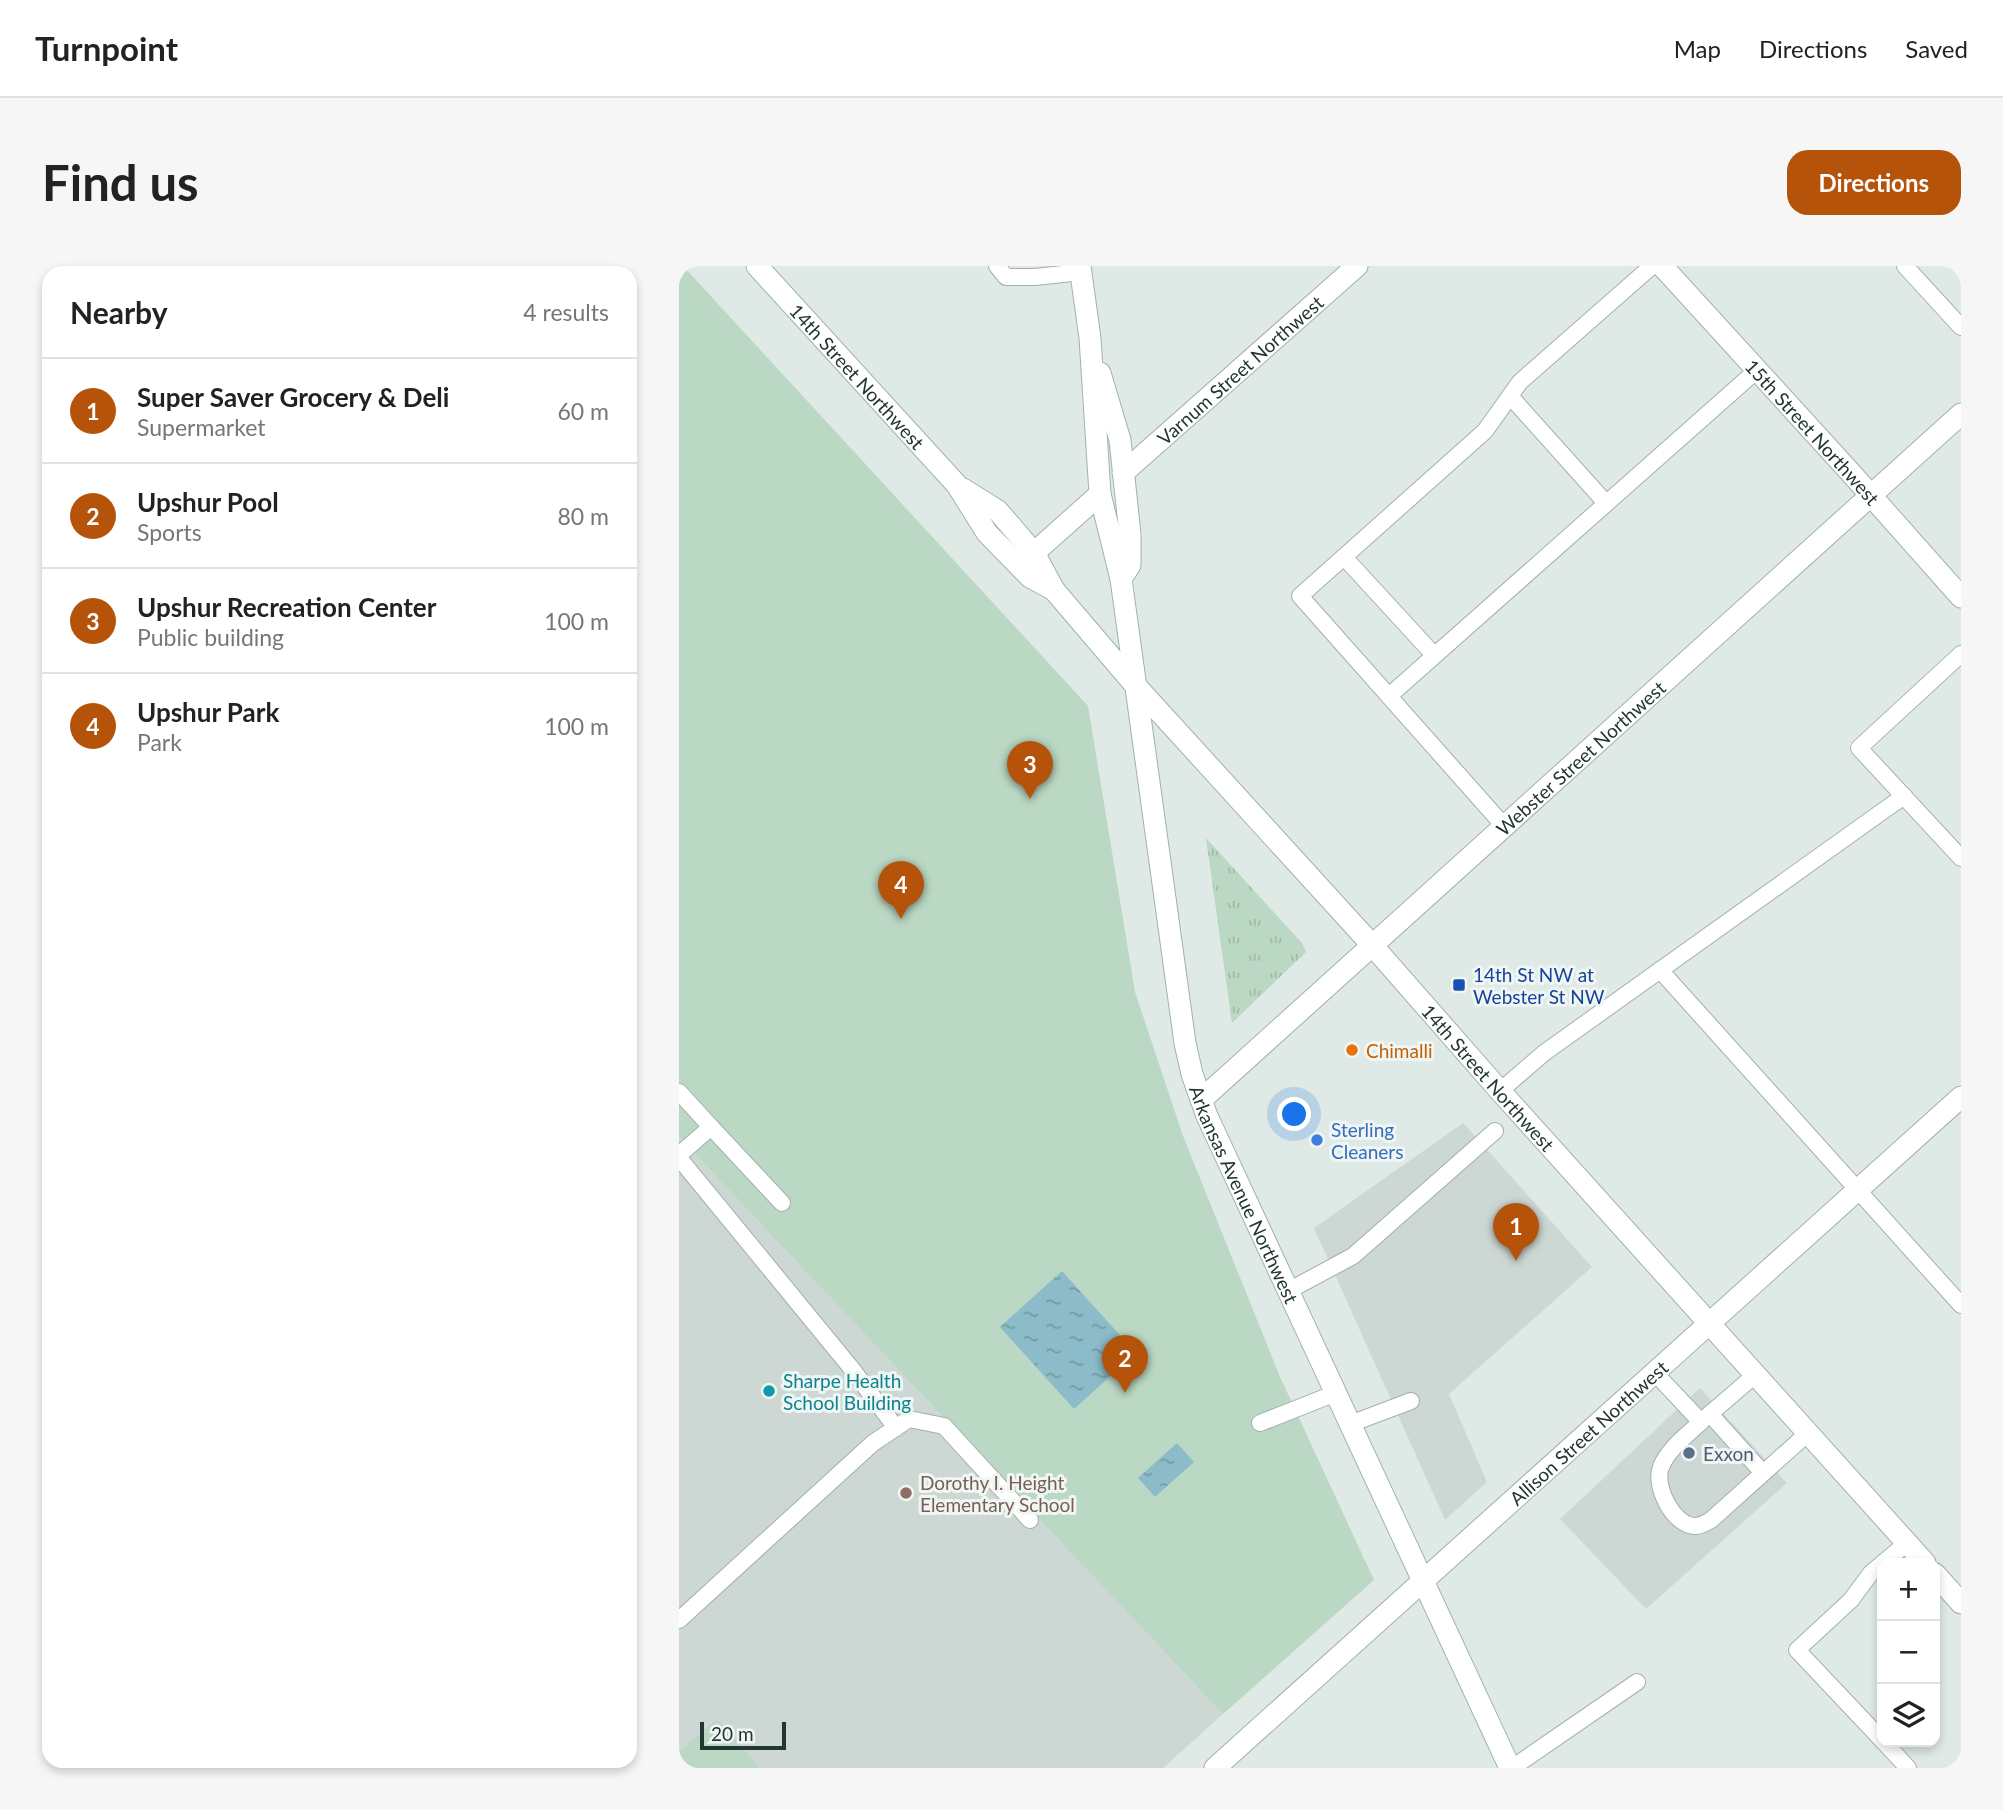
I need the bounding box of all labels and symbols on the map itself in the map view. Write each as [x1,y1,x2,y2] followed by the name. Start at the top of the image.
[1152,290,1328,449] street label: Varnum Street Northwest
[785,299,930,454] street label: 14th Street Northwest
[1741,354,1885,509] street label: 15th Street Northwest
[1491,675,1670,840] street label: Webster Street Northwest
[1007,741,1053,799] pin: 3
[878,861,924,919] pin: 4
[1473,963,1605,1008] place label: 14th St NW at Webster St NW
[1451,977,1467,993] marker: 14th St NW at Webster St NW
[1417,999,1560,1156] street label: 14th Street Northwest
[1366,1039,1432,1062] place label: Chimalli
[1344,1042,1360,1058] marker: Chimalli
[1186,1082,1304,1307] street label: Arkansas Avenue Northwest
[1277,1097,1311,1131] your location
[1331,1118,1403,1163] place label: Sterling Cleaners
[1309,1132,1325,1148] marker: Sterling Cleaners
[1493,1203,1539,1261] pin: 1
[1102,1335,1148,1393] pin: 2
[1504,1355,1672,1509] street label: Allison Street Northwest
[783,1369,911,1414] place label: Sharpe Health School Building
[761,1383,777,1399] marker: Sharpe Health School Building
[1703,1442,1754,1465] place label: Exxon
[1681,1445,1697,1461] marker: Exxon
[920,1471,1075,1516] place label: Dorothy I. Height Elementary School
[898,1485,914,1501] marker: Dorothy I. Height Elementary School
[700,1719,786,1751] scale bar

